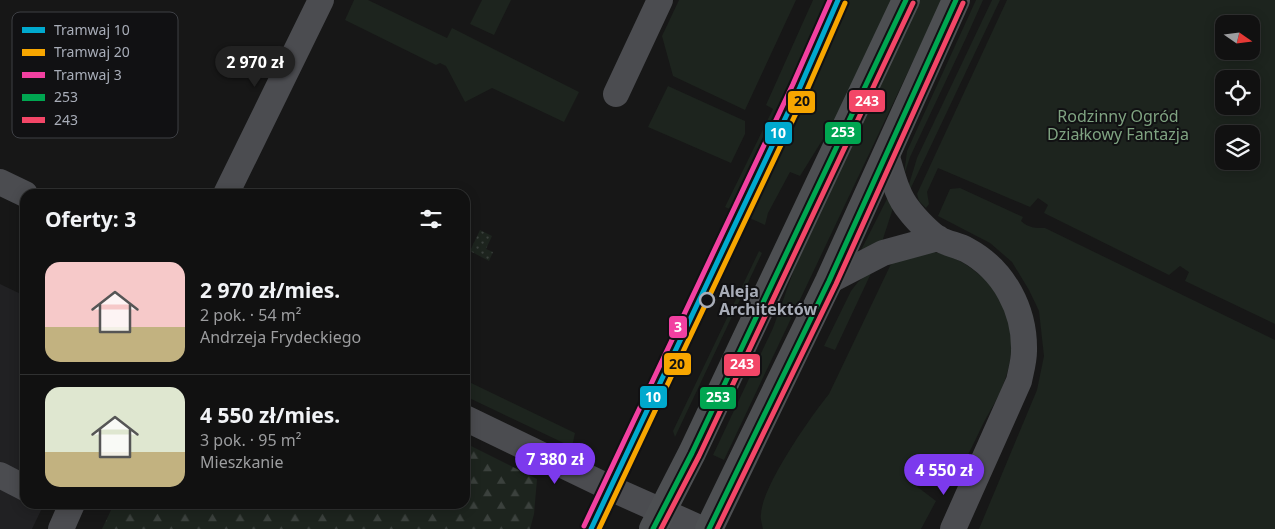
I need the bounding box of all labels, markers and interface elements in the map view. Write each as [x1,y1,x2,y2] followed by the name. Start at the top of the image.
[12,12,178,138] legend
[1215,15,1260,60] north arrow
[1215,15,1260,170] map controls
[54,20,130,39] text: Tramwaj 10
[54,42,130,61] text: Tramwaj 20
[203,46,307,88] pin: 2 970 zł
[226,51,284,73] text: 2 970 zł
[54,65,122,84] text: Tramwaj 3
[1215,70,1260,115] button: locate
[54,87,78,106] text: 253
[848,89,886,113] line badge: 243
[787,90,816,114] line badge: 20
[794,91,810,110] text: 20
[855,91,879,110] text: 243
[1047,105,1189,145] park label: Rodzinny Ogród Działkowy Fantazja
[54,110,78,129] text: 243
[764,121,793,145] line badge: 10
[824,121,862,145] line badge: 253
[831,122,855,141] text: 253
[770,123,786,142] text: 10
[1215,125,1260,170] button: layers
[45,205,136,233] text: Oferty: 3
[417,205,445,233] icon: filters
[200,276,340,304] text: 2 970 zł/mies.
[719,280,817,320] place label: Aleja Architektów
[85,282,145,342] icon: home
[699,292,715,308] marker: Aleja Architektów
[200,304,301,326] text: 2 pok. · 54 m²
[668,315,688,339] line badge: 3
[674,317,682,336] text: 3
[200,326,361,348] text: Andrzeja Frydeckiego
[663,352,692,376] line badge: 20
[723,353,761,377] line badge: 243
[669,354,685,373] text: 20
[730,354,754,373] text: 243
[639,385,668,409] line badge: 10
[699,386,737,410] line badge: 253
[645,387,661,406] text: 10
[706,387,730,406] text: 253
[200,401,340,429] text: 4 550 zł/mies.
[85,407,145,467] icon: home
[200,429,301,451] text: 3 pok. · 95 m²
[503,442,607,485] pin: 7 380 zł
[526,448,584,470] text: 7 380 zł
[200,451,283,473] text: Mieszkanie
[892,454,996,496] pin: 4 550 zł
[915,459,973,481] text: 4 550 zł

